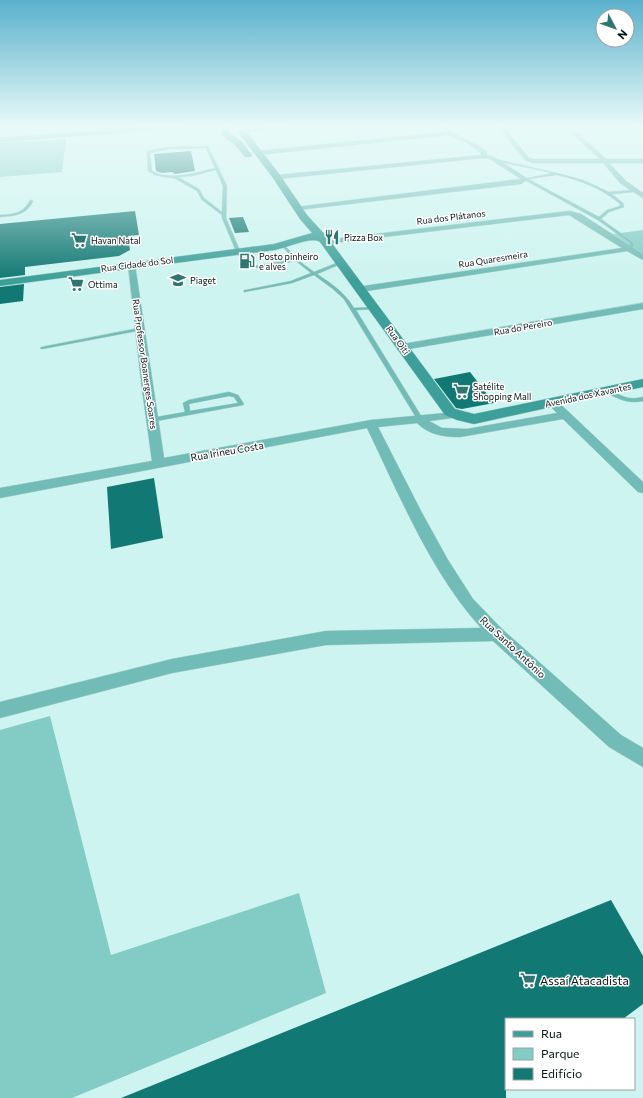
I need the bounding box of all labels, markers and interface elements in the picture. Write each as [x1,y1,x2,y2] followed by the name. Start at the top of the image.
[595,8,635,48] north arrow
[615,28,631,42] text: N
[416,207,486,227] street label: Rua dos Plátanos
[323,228,341,246] restaurant icon: Pizza Box
[70,231,88,249] supermarket icon: Havan Natal
[344,232,383,243] place label: Pizza Box
[91,235,141,246] place label: Havan Natal
[458,248,529,270] street label: Rua Quaresmeira
[259,251,318,272] place label: Posto pinheiro e alves
[238,252,256,270] fuel station icon: Posto pinheiro e alves
[100,254,174,274] street label: Rua Cidade do Sol
[169,271,187,289] school or university icon: Piaget
[67,275,85,293] supermarket icon: Ottima
[190,275,216,286] place label: Piaget
[88,279,118,290] place label: Ottima
[130,298,160,430] street label: Rua Professor Boanerges Soares
[493,316,553,338] street label: Rua do Pereiro
[384,323,412,357] street label: Rua Oiti
[544,380,632,410] street label: Avenida dos Xavantes
[473,381,531,402] place label: Satélite Shopping Mall
[452,382,470,400] supermarket icon: Satélite Shopping Mall
[190,439,264,463] street label: Rua Irineu Costa
[478,614,548,680] street label: Rua Santo Antônio
[519,971,537,989] supermarket icon: Assaí Atacadista
[540,973,629,987] place label: Assaí Atacadista
[505,1018,635,1090] legend
[541,1026,562,1040] text: Rua
[541,1046,579,1060] text: Parque
[541,1066,582,1080] text: Edifício

